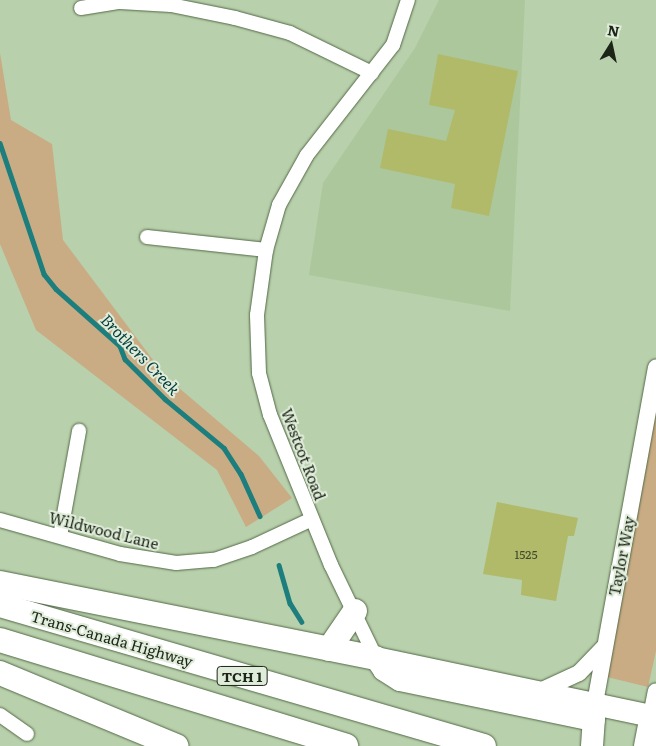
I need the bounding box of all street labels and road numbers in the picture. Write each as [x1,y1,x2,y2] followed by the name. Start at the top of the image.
[278,406,330,502] street label: Westcot Road
[47,508,161,552] street label: Wildwood Lane
[604,514,638,598] street label: Taylor Way
[29,606,195,670] street label: Trans-Canada Highway
[216,664,268,688] road number: TCH 1

